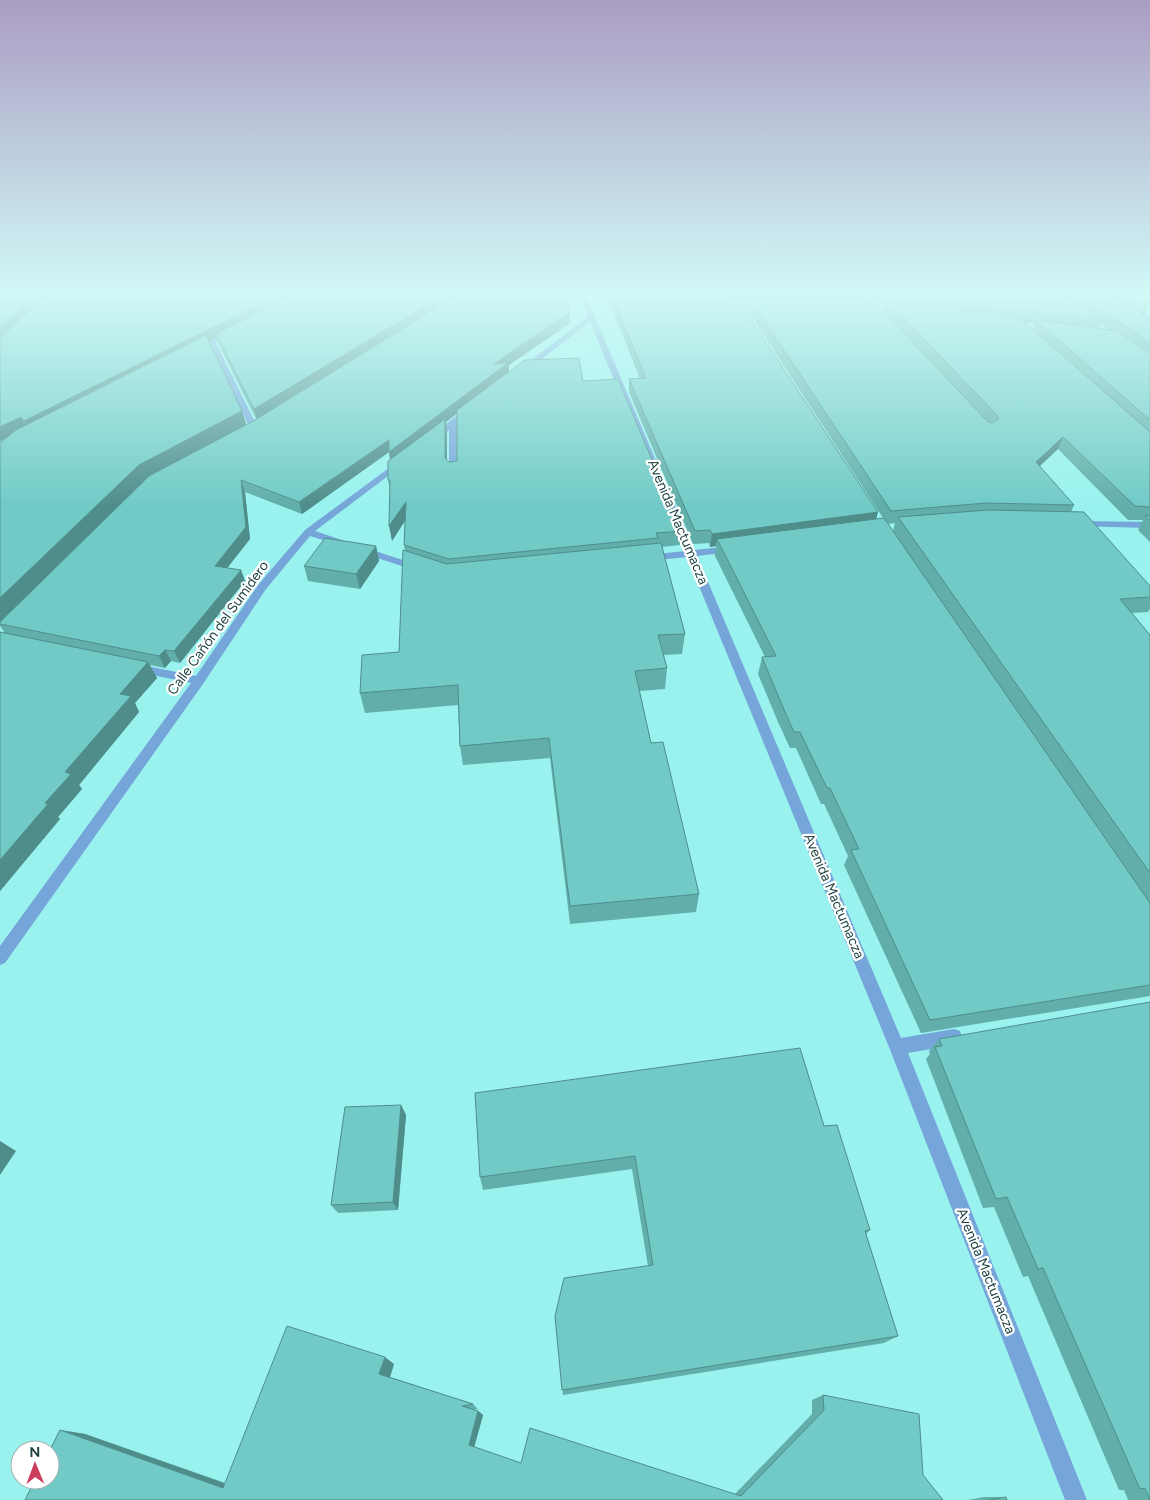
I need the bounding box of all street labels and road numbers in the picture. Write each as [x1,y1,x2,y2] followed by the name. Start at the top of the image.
[644,457,712,587] street label: Avenida Mactumacza
[164,558,272,698] street label: Calle Cañón del Sumidero
[800,831,868,961] street label: Avenida Mactumacza
[953,1206,1019,1336] street label: Avenida Mactumacza

